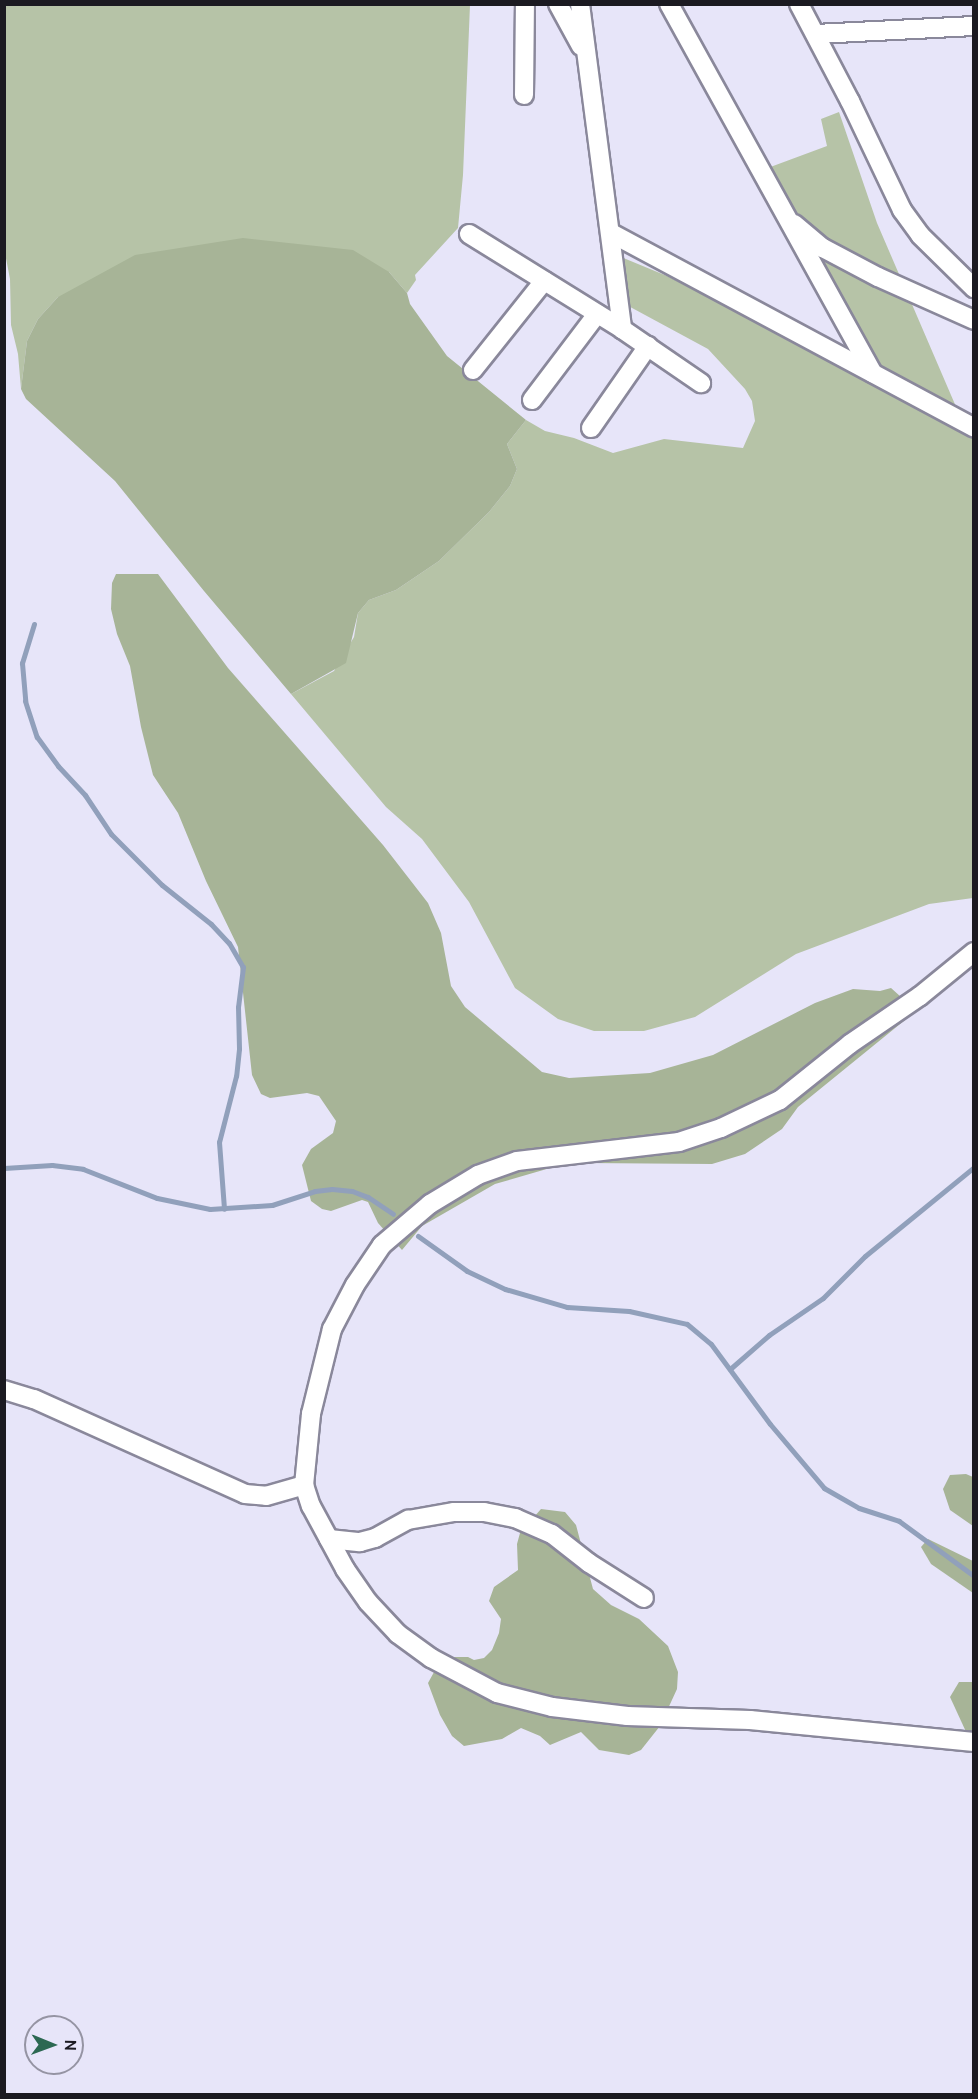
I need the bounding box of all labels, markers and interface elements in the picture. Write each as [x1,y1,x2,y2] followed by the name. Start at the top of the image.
[24,2015,84,2075] north arrow
[61,2039,80,2051] text: N

